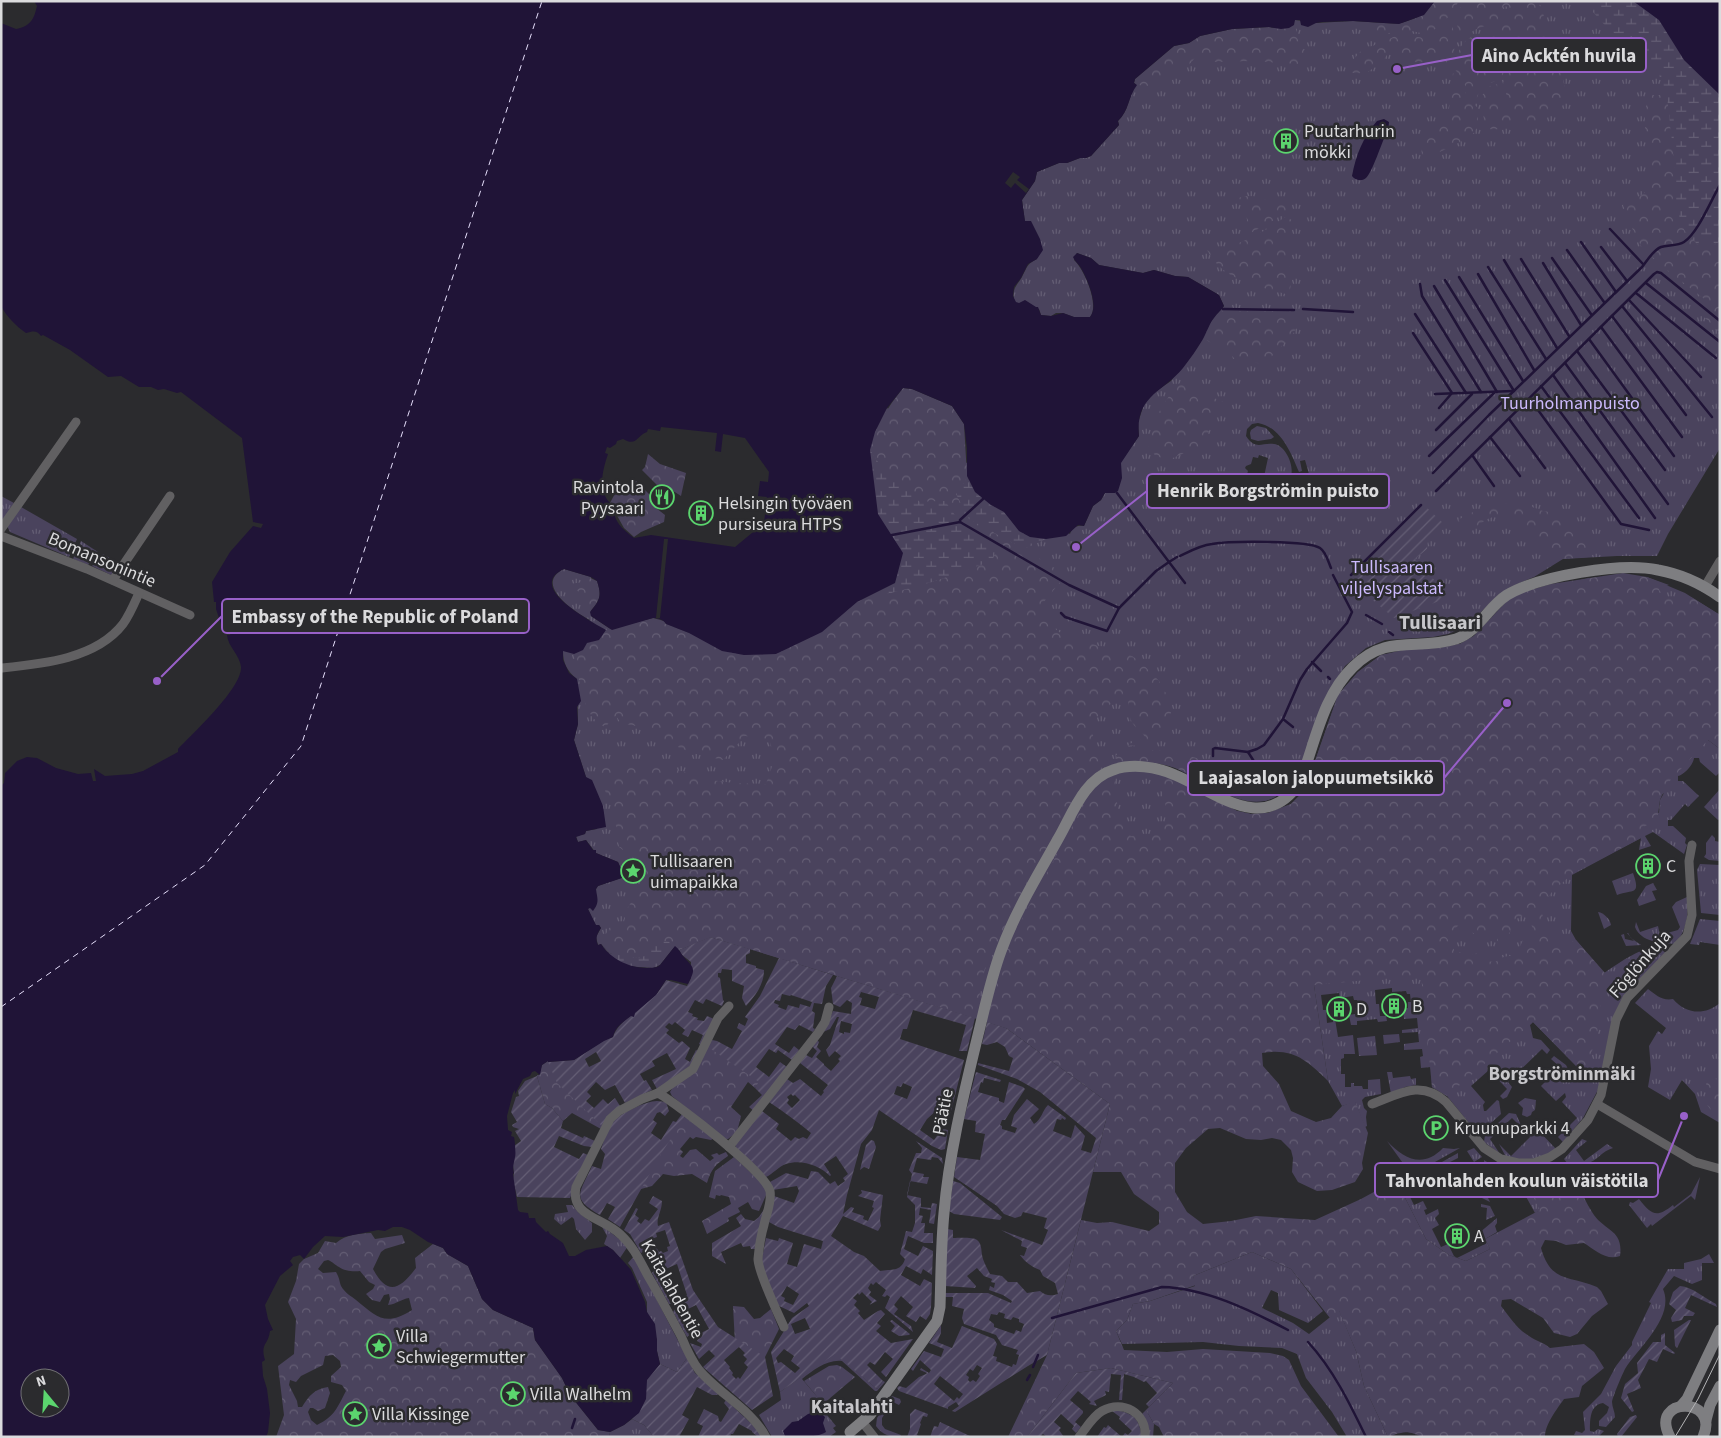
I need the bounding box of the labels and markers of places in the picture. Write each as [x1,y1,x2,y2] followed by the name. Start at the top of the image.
[1472,38,1646,72] callout: Aino Acktén huvila
[1304,119,1395,165] place label: Puutarhurin mökki
[1273,128,1299,154] building icon: Puutarhurin mökki
[1147,474,1389,508] callout: Henrik Borgströmin puisto
[573,475,644,521] place label: Ravintola Pyysaari
[649,484,675,510] restaurant icon: Ravintola Pyysaari
[718,491,852,537] place label: Helsingin työväen pursiseura HTPS
[688,500,714,526] building icon: Helsingin työväen pursiseura HTPS
[222,599,529,633] callout: Embassy of the Republic of Poland
[1188,761,1444,795] callout: Laajasalon jalopuumetsikkö
[650,849,738,895] place label: Tullisaaren uimapaikka
[1635,853,1661,879] building icon: C
[1666,854,1676,879] place label: C
[620,858,646,884] place icon: Tullisaaren uimapaikka
[1381,993,1407,1019] building icon: B
[1412,994,1423,1019] place label: B
[1326,996,1352,1022] building icon: D
[1356,997,1367,1022] place label: D
[1423,1115,1449,1141] parking icon: Kruunuparkki 4
[1454,1116,1570,1141] place label: Kruunuparkki 4
[1375,1163,1658,1197] callout: Tahvonlahden koulun väistötila
[1444,1223,1470,1249] building icon: A
[1474,1224,1484,1249] place label: A
[396,1324,526,1370] place label: Villa Schwiegermutter
[366,1333,392,1359] place icon: Villa Schwiegermutter
[500,1381,526,1407] place icon: Villa Walhelm
[530,1382,631,1407] place label: Villa Walhelm
[342,1401,368,1427] place icon: Villa Kissinge
[372,1402,470,1427] place label: Villa Kissinge

